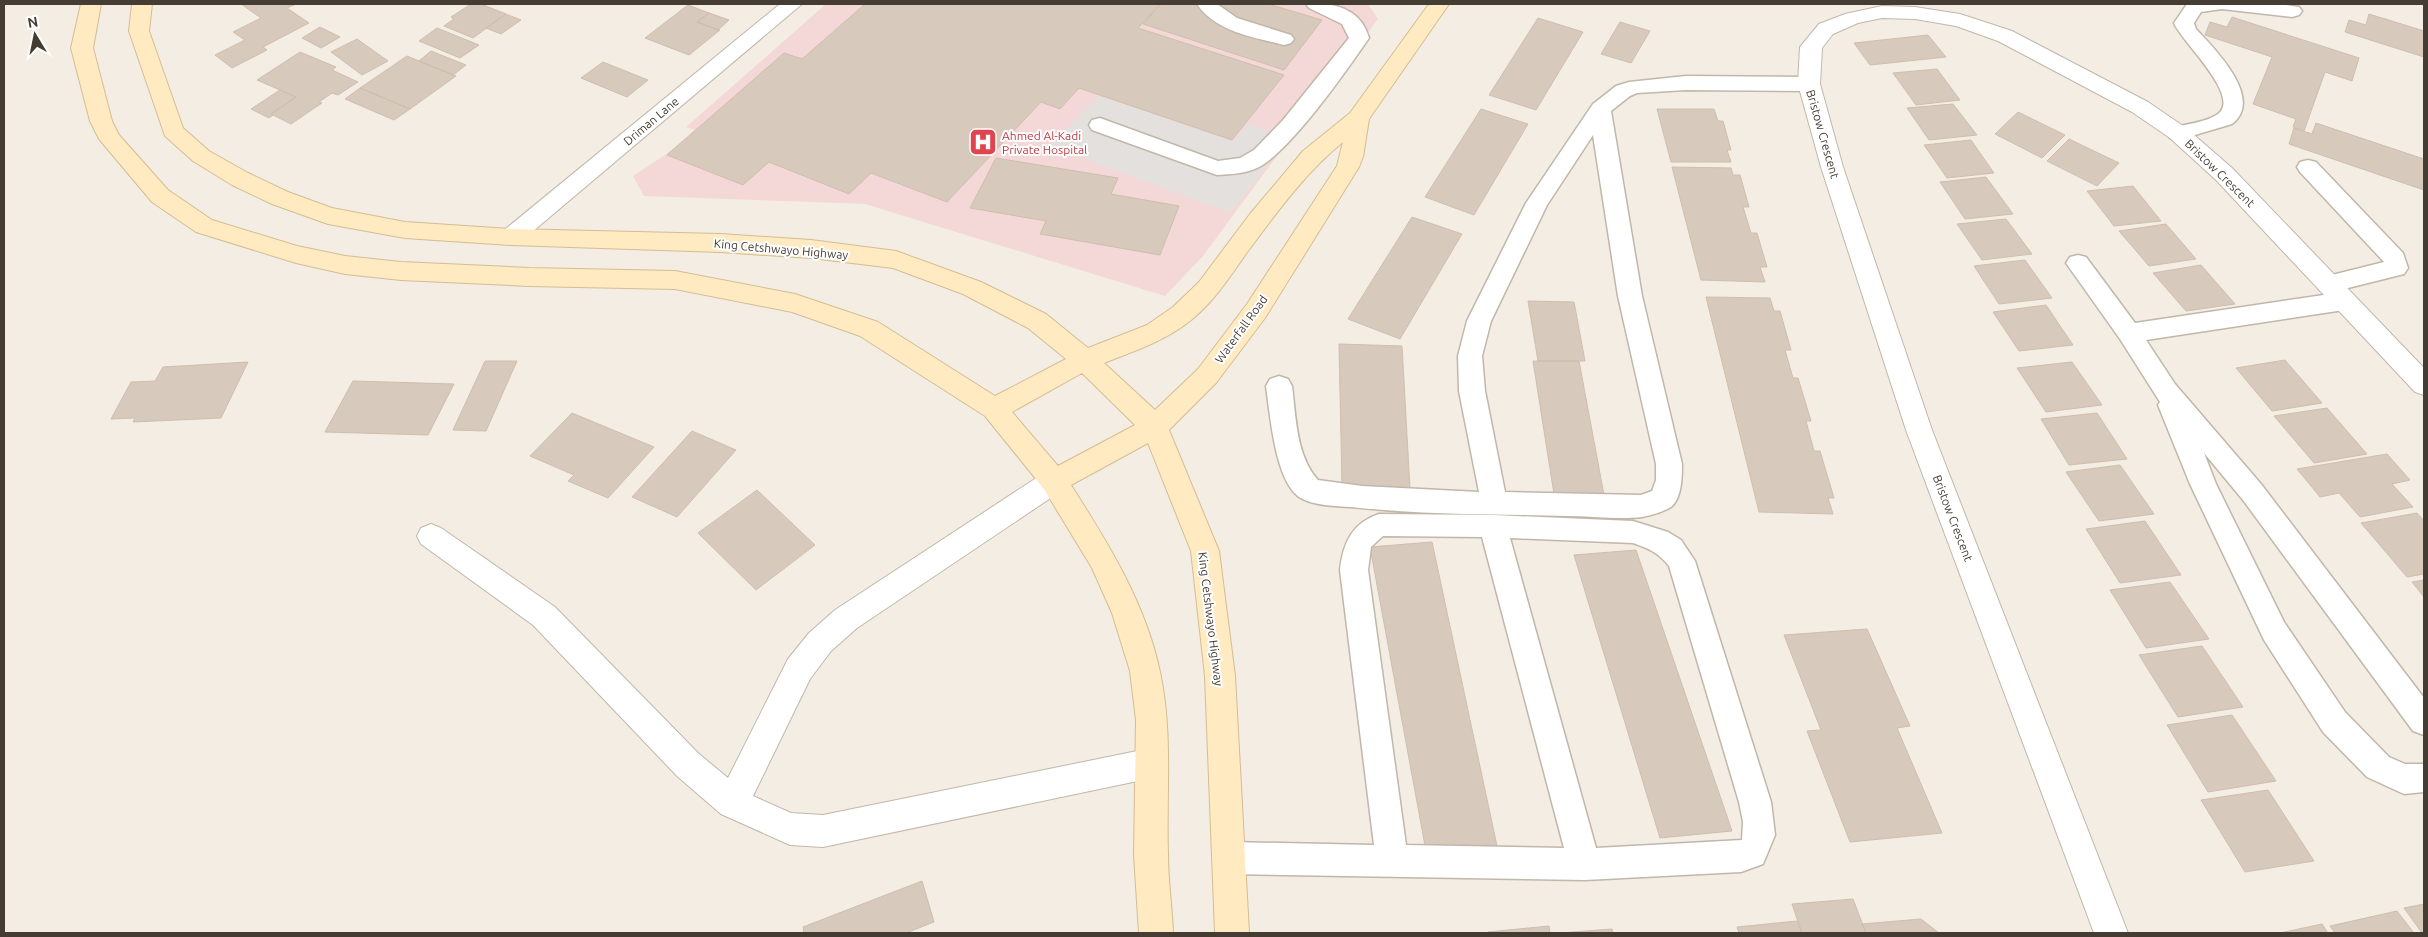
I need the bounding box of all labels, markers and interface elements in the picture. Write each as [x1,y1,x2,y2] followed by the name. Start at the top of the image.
[10,10,60,60] north arrow
[26,13,39,31] text: N
[1804,88,1842,180] street label: Bristow Crescent
[621,94,681,148] street label: Driman Lane
[968,127,998,157] hospital icon: Ahmed Al-Kadi Private Hospital
[1002,129,1087,156] place label: Ahmed Al-Kadi Private Hospital
[2183,137,2258,210] street label: Bristow Crescent
[713,237,849,261] street label: King Cetshwayo Highway
[1212,293,1270,365] street label: Waterfall Road
[1931,473,1976,563] street label: Bristow Crescent
[1196,551,1226,687] street label: King Cetshwayo Highway

